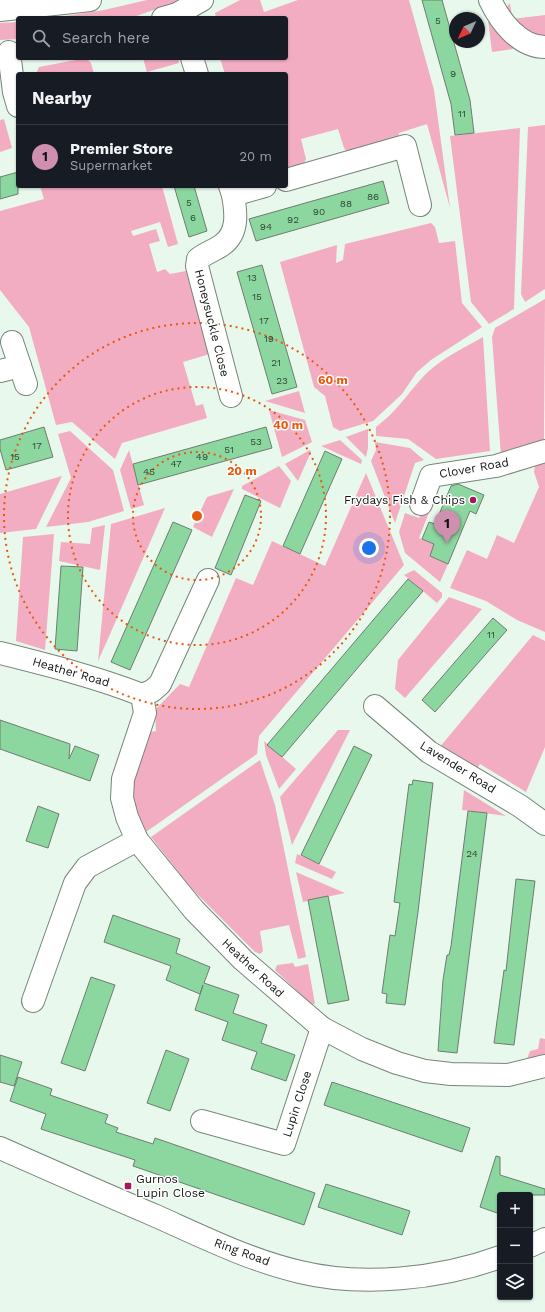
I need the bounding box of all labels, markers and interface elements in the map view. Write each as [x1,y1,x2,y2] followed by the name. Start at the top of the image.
[449,12,485,48] north arrow
[435,15,441,26] house number: 5
[16,16,288,60] search box
[30,27,52,49] icon: search
[62,29,150,47] text: Search here
[450,68,456,79] house number: 9
[32,88,91,108] text: Nearby
[458,108,466,119] house number: 11
[70,140,173,158] text: Premier Store
[42,149,48,164] text: 1
[240,149,272,164] text: 20 m
[70,158,152,173] text: Supermarket
[367,191,379,202] house number: 86
[186,197,192,208] house number: 5
[340,198,352,209] house number: 88
[313,206,325,217] house number: 90
[190,212,196,223] house number: 6
[287,214,299,225] house number: 92
[260,221,272,232] house number: 94
[192,268,232,378] street label: Honeysuckle Close
[247,272,257,283] house number: 13
[252,291,262,302] house number: 15
[259,315,269,326] house number: 17
[264,333,274,344] house number: 19
[271,357,281,368] house number: 21
[318,373,348,387] text: 60 m
[276,375,288,386] house number: 23
[273,418,303,432] text: 40 m
[250,436,262,447] house number: 53
[32,440,42,451] house number: 17
[224,444,234,455] house number: 51
[10,451,20,462] house number: 15
[196,451,208,462] house number: 49
[438,455,510,481] street label: Clover Road
[170,458,182,469] house number: 47
[227,464,257,478] text: 20 m
[143,466,155,477] house number: 45
[344,493,465,507] place label: Frydays Fish & Chips
[468,495,478,505] marker: Frydays Fish & Chips
[190,509,204,523] centre of rings
[434,510,460,543] pin: 1
[359,538,379,558] your location
[487,629,495,640] house number: 11
[31,654,111,690] street label: Heather Road
[417,738,499,796] street label: Lavender Road
[466,848,478,859] house number: 24
[219,936,287,1000] street label: Heather Road
[280,1069,314,1139] street label: Lupin Close
[136,1172,205,1200] place label: Gurnos Lupin Close
[123,1181,133,1191] marker: Gurnos Lupin Close
[497,1192,533,1300] map controls
[497,1192,533,1228] button: +
[497,1228,533,1264] button: −
[212,1235,272,1269] street label: Ring Road
[497,1264,533,1300] button: layers

